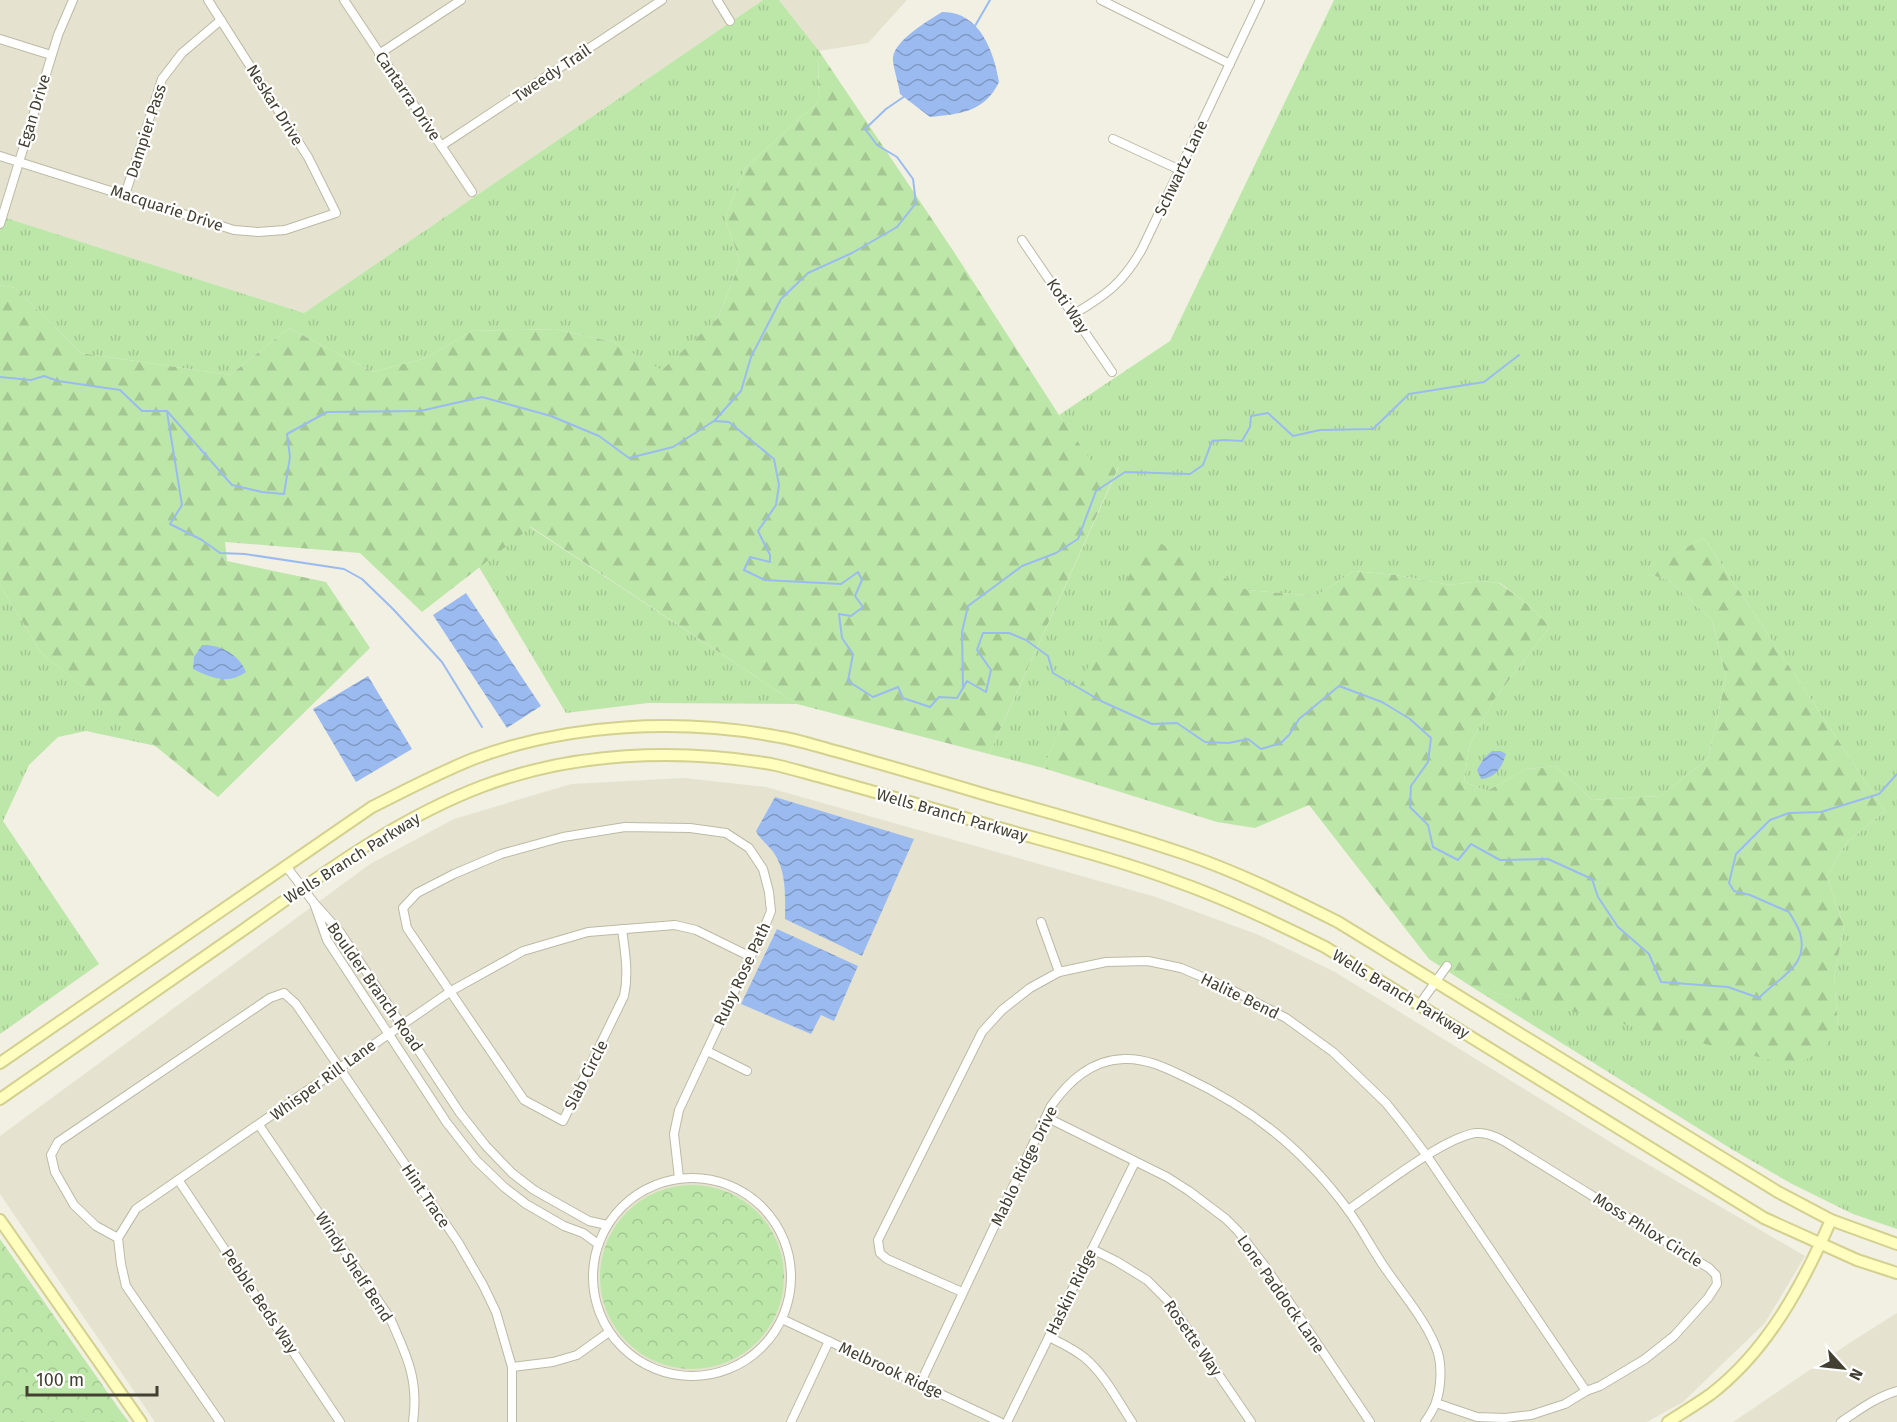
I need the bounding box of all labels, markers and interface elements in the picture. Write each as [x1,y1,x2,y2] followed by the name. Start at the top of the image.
[510,40,595,106] street label: Tweedy Trail
[371,48,445,144] street label: Cantarra Drive
[243,61,307,149] street label: Neskar Drive
[14,72,54,150] street label: Egan Drive
[122,82,170,180] street label: Dampier Pass
[1151,117,1211,219] street label: Schwartz Lane
[108,181,226,235] street label: Macquarie Drive
[1043,275,1093,337] street label: Koti Way
[874,784,1030,846] street label: Wells Branch Parkway
[281,808,424,908] street label: Wells Branch Parkway
[323,919,427,1055] street label: Boulder Branch Road
[710,919,774,1029] street label: Ruby Rose Path
[1329,946,1473,1043] street label: Wells Branch Parkway
[1198,969,1282,1023] street label: Halite Bend
[267,1035,379,1125] street label: Whisper Rill Lane
[560,1037,612,1113] street label: Slab Circle
[987,1103,1061,1229] street label: Mablo Ridge Drive
[398,1160,454,1232] street label: Hint Trace
[1590,1189,1706,1271] street label: Moss Phlox Circle
[311,1208,397,1326] street label: Windy Shelf Bend
[1233,1231,1329,1357] street label: Lone Paddock Lane
[218,1245,302,1357] street label: Pebble Beds Way
[1042,1246,1100,1338] street label: Haskin Ridge
[1160,1296,1226,1380] street label: Rosette Way
[836,1338,946,1402] street label: Melbrook Ridge
[1813,1338,1873,1398] north arrow
[27,1359,158,1397] scale bar
[1845,1366,1867,1384] text: N
[36,1369,84,1391] text: 100 m

